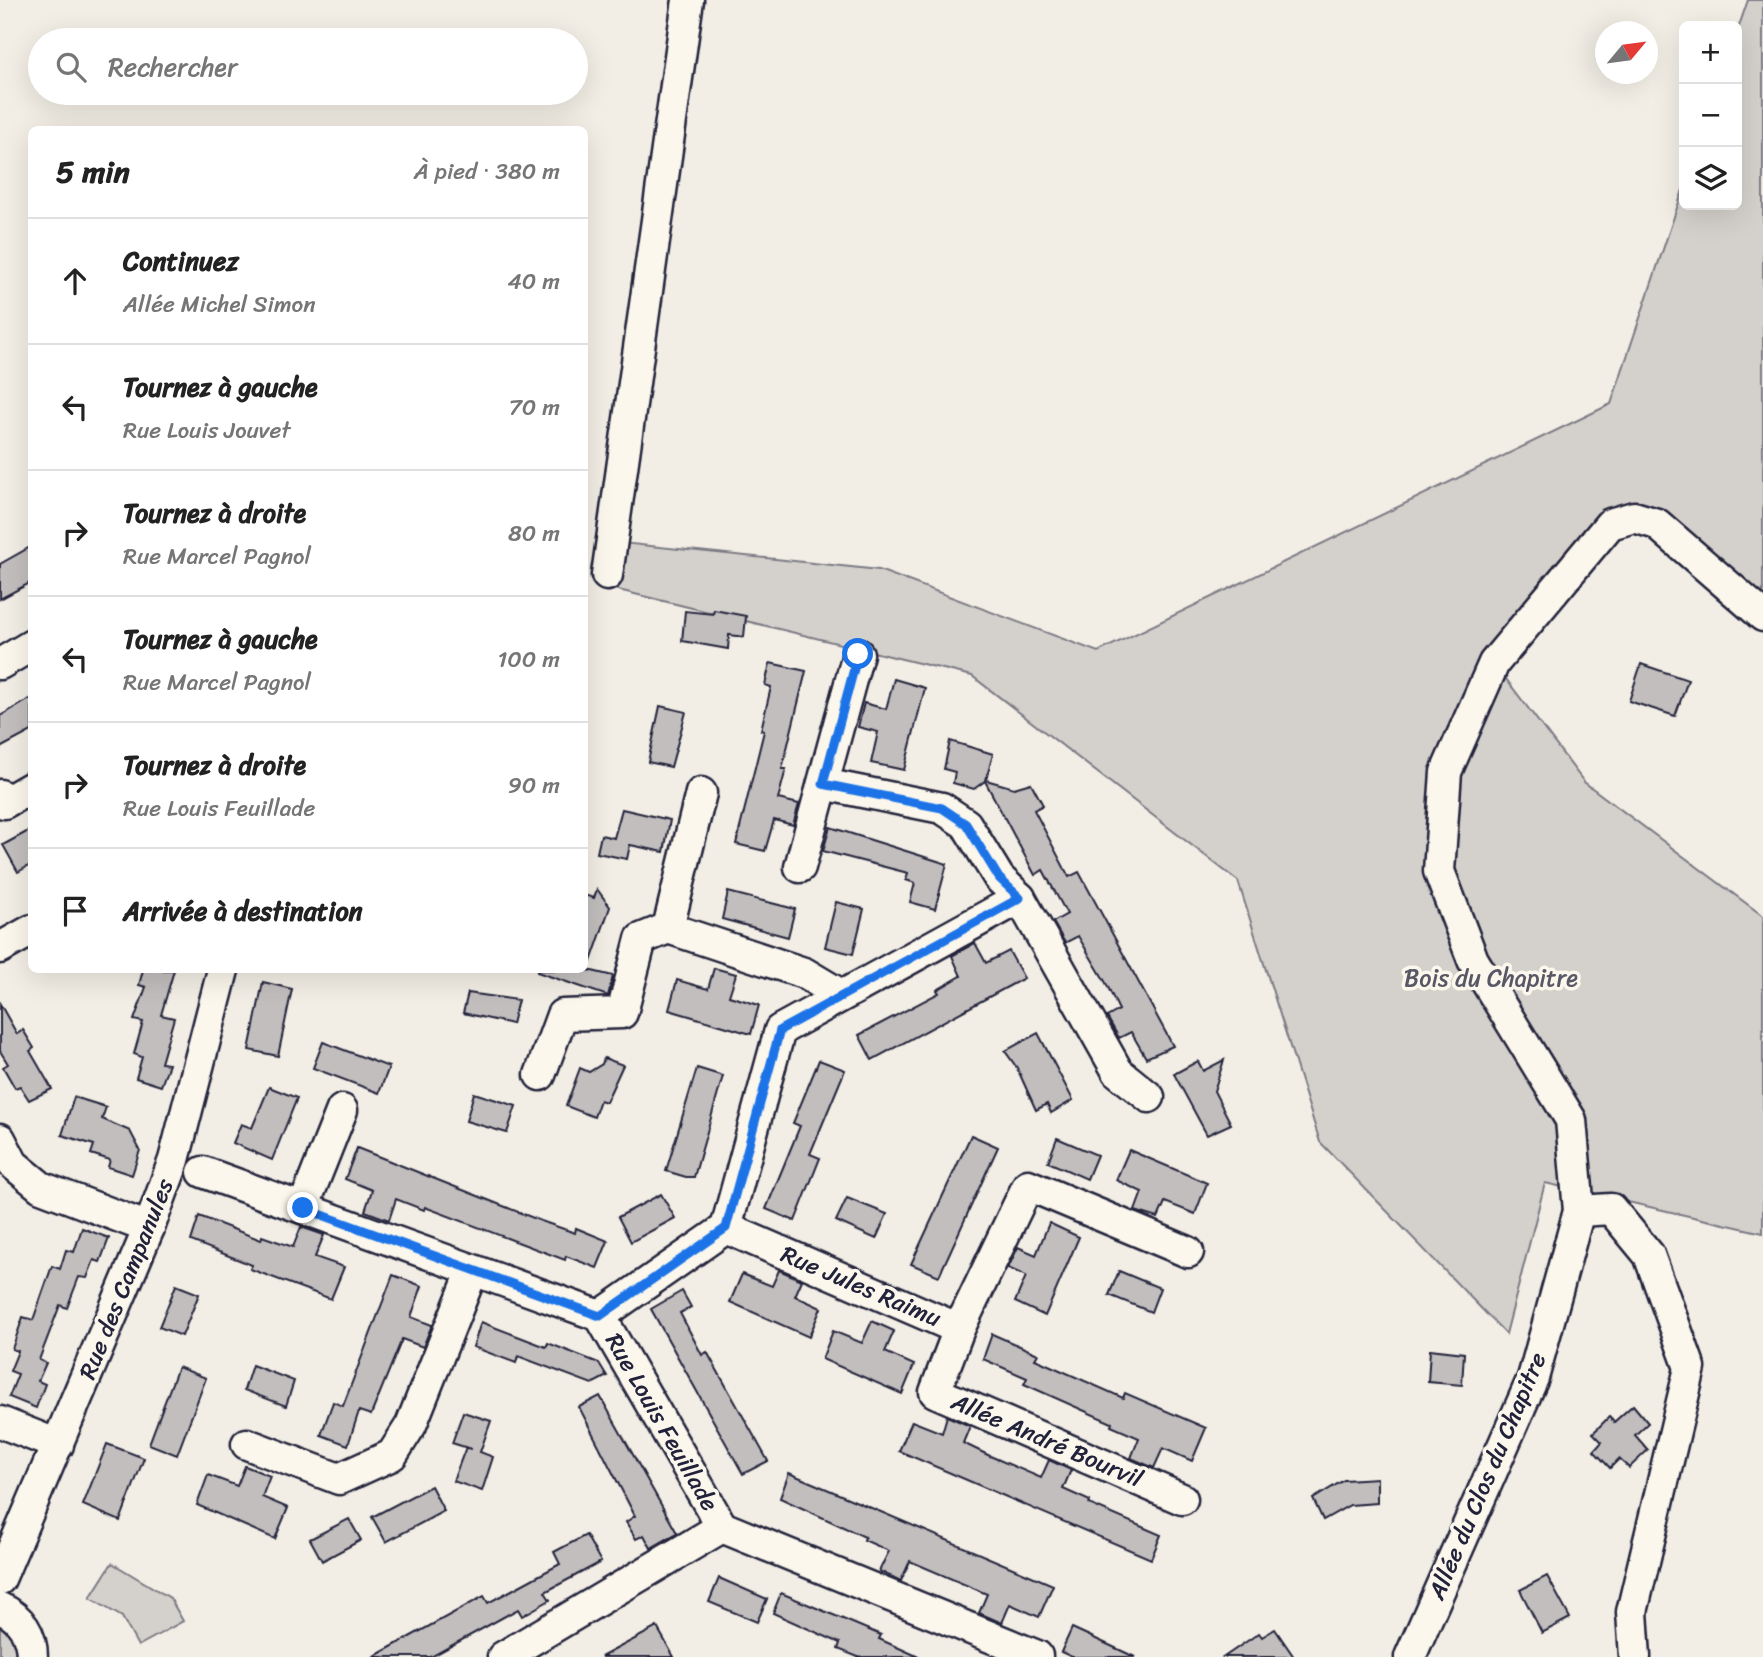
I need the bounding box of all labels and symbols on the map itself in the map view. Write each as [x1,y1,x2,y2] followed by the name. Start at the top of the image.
[1595,21,1658,84] north arrow
[842,638,873,669] route start
[1404,957,1578,999] park label: Bois du Chapitre
[67,1171,186,1386] street label: Rue des Campanules
[287,1192,318,1223] route end
[774,1233,948,1339] street label: Rue Jules Raimu
[594,1325,730,1519] street label: Rue Louis Feuillade
[1415,1346,1558,1607] street label: Allée du Clos du Chapitre
[944,1380,1150,1500] street label: Allée André Bourvil

